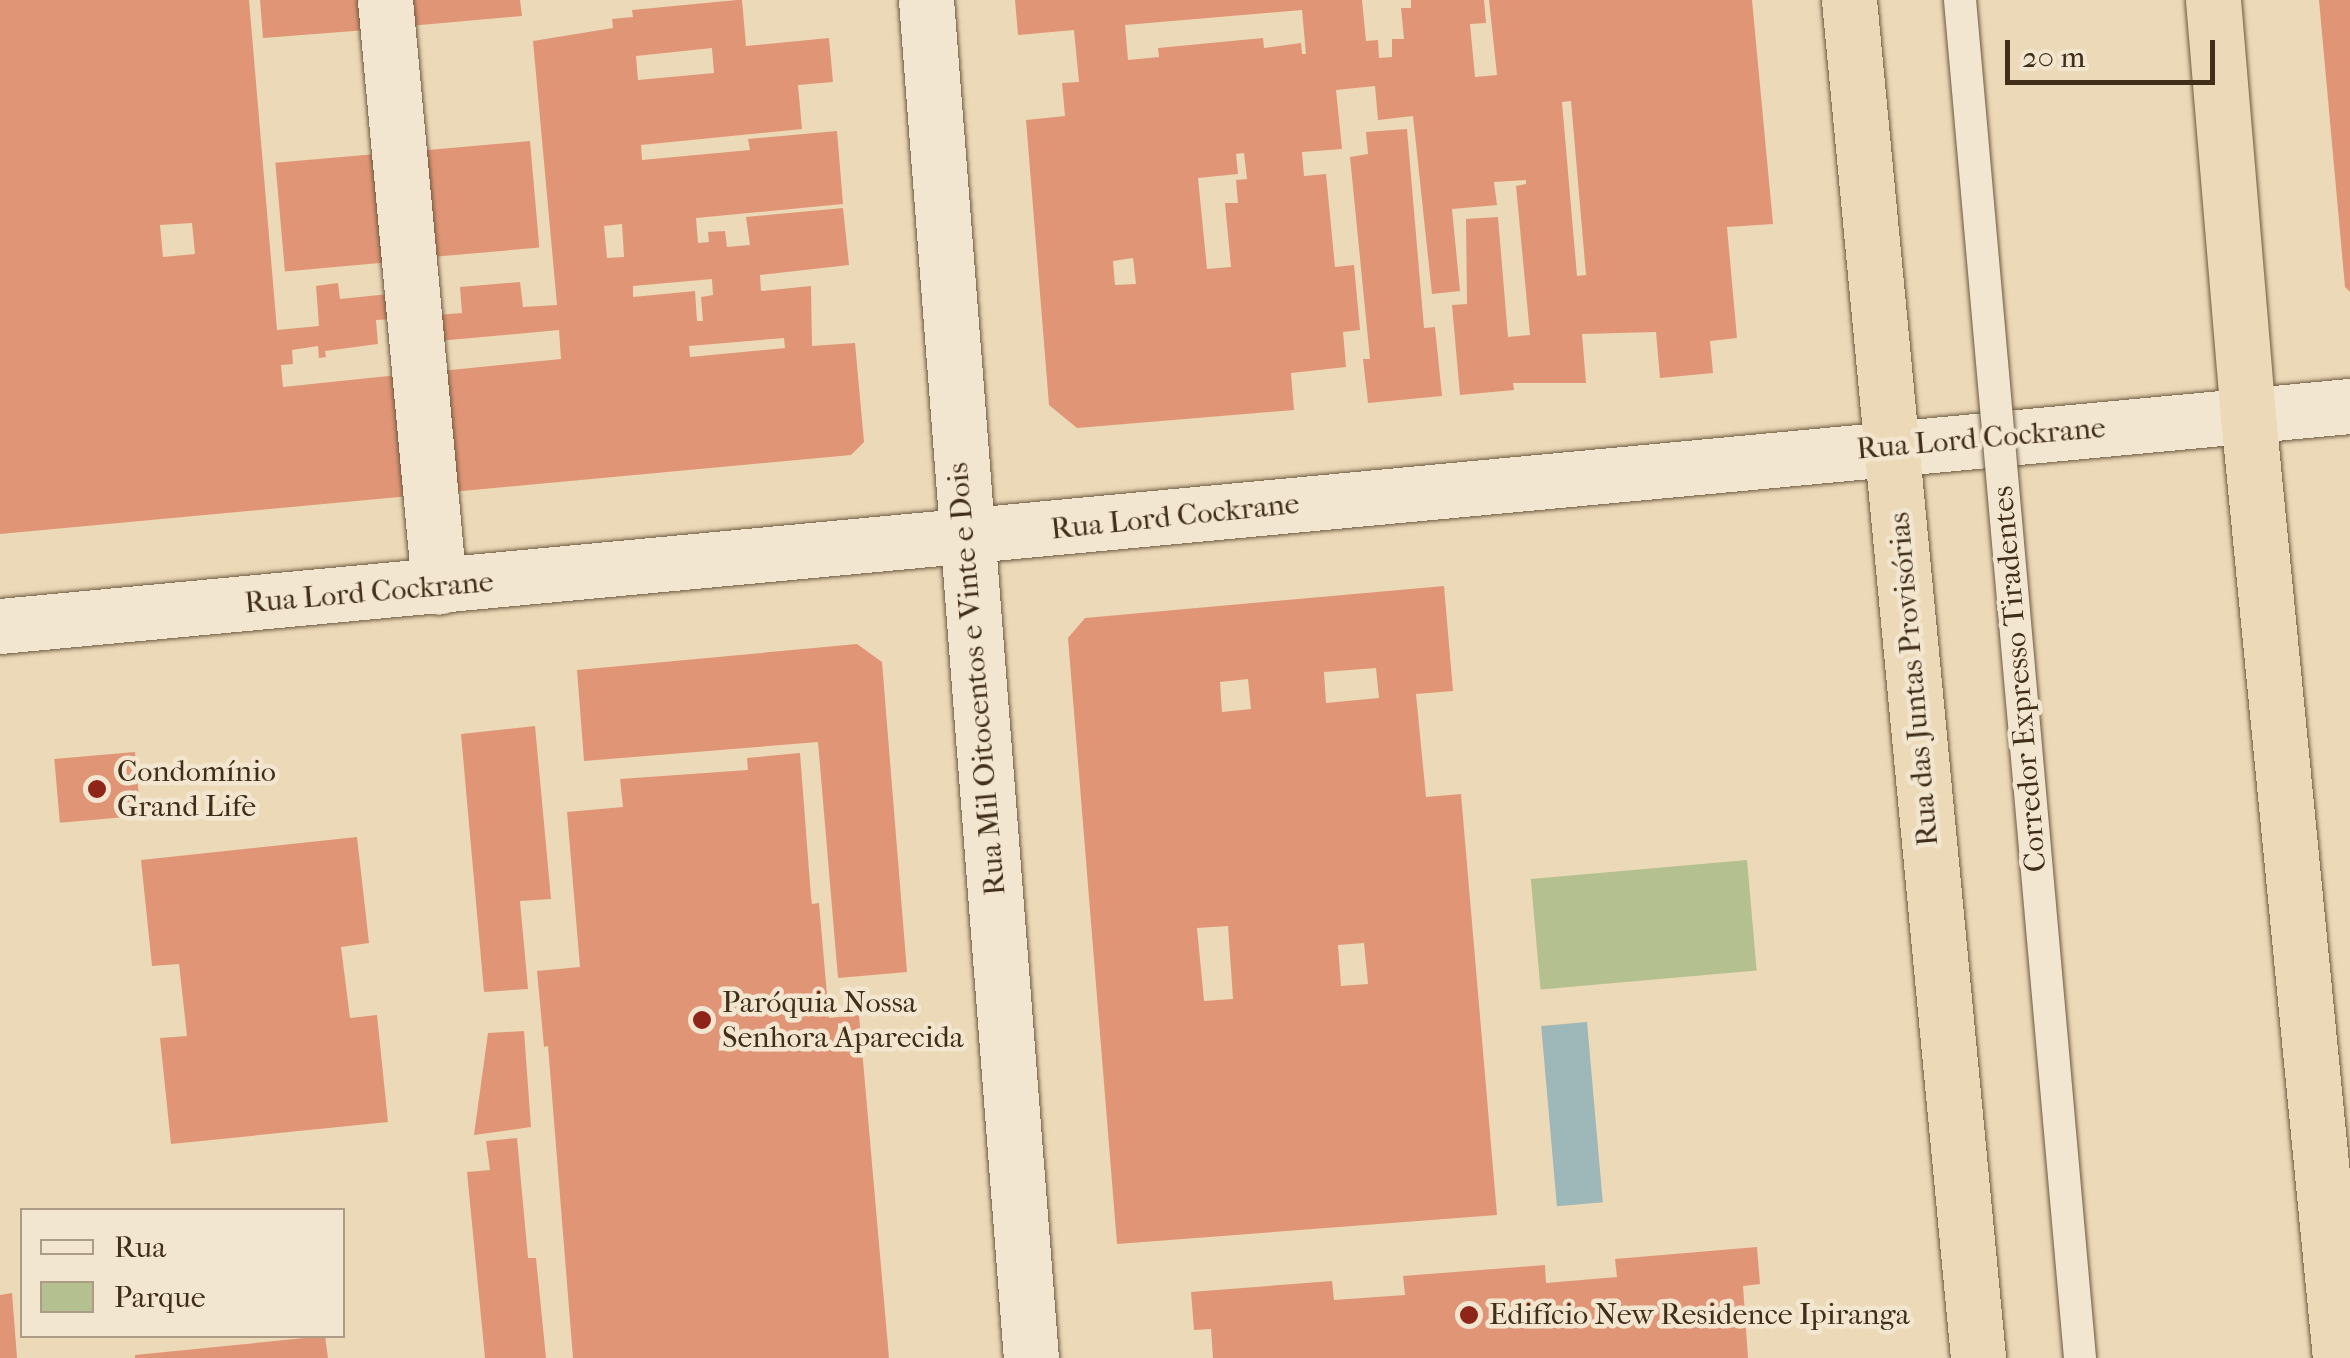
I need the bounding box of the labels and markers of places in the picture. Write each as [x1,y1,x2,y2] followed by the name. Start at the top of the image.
[117,754,276,824] place label: Condomínio Grand Life
[86,778,108,800] marker: Condomínio Grand Life
[722,985,964,1056] place label: Paróquia Nossa Senhora Aparecida
[691,1009,713,1031] marker: Paróquia Nossa Senhora Aparecida
[1489,1297,1910,1333] place label: Edifício New Residence Ipiranga
[1458,1304,1480,1326] marker: Edifício New Residence Ipiranga

